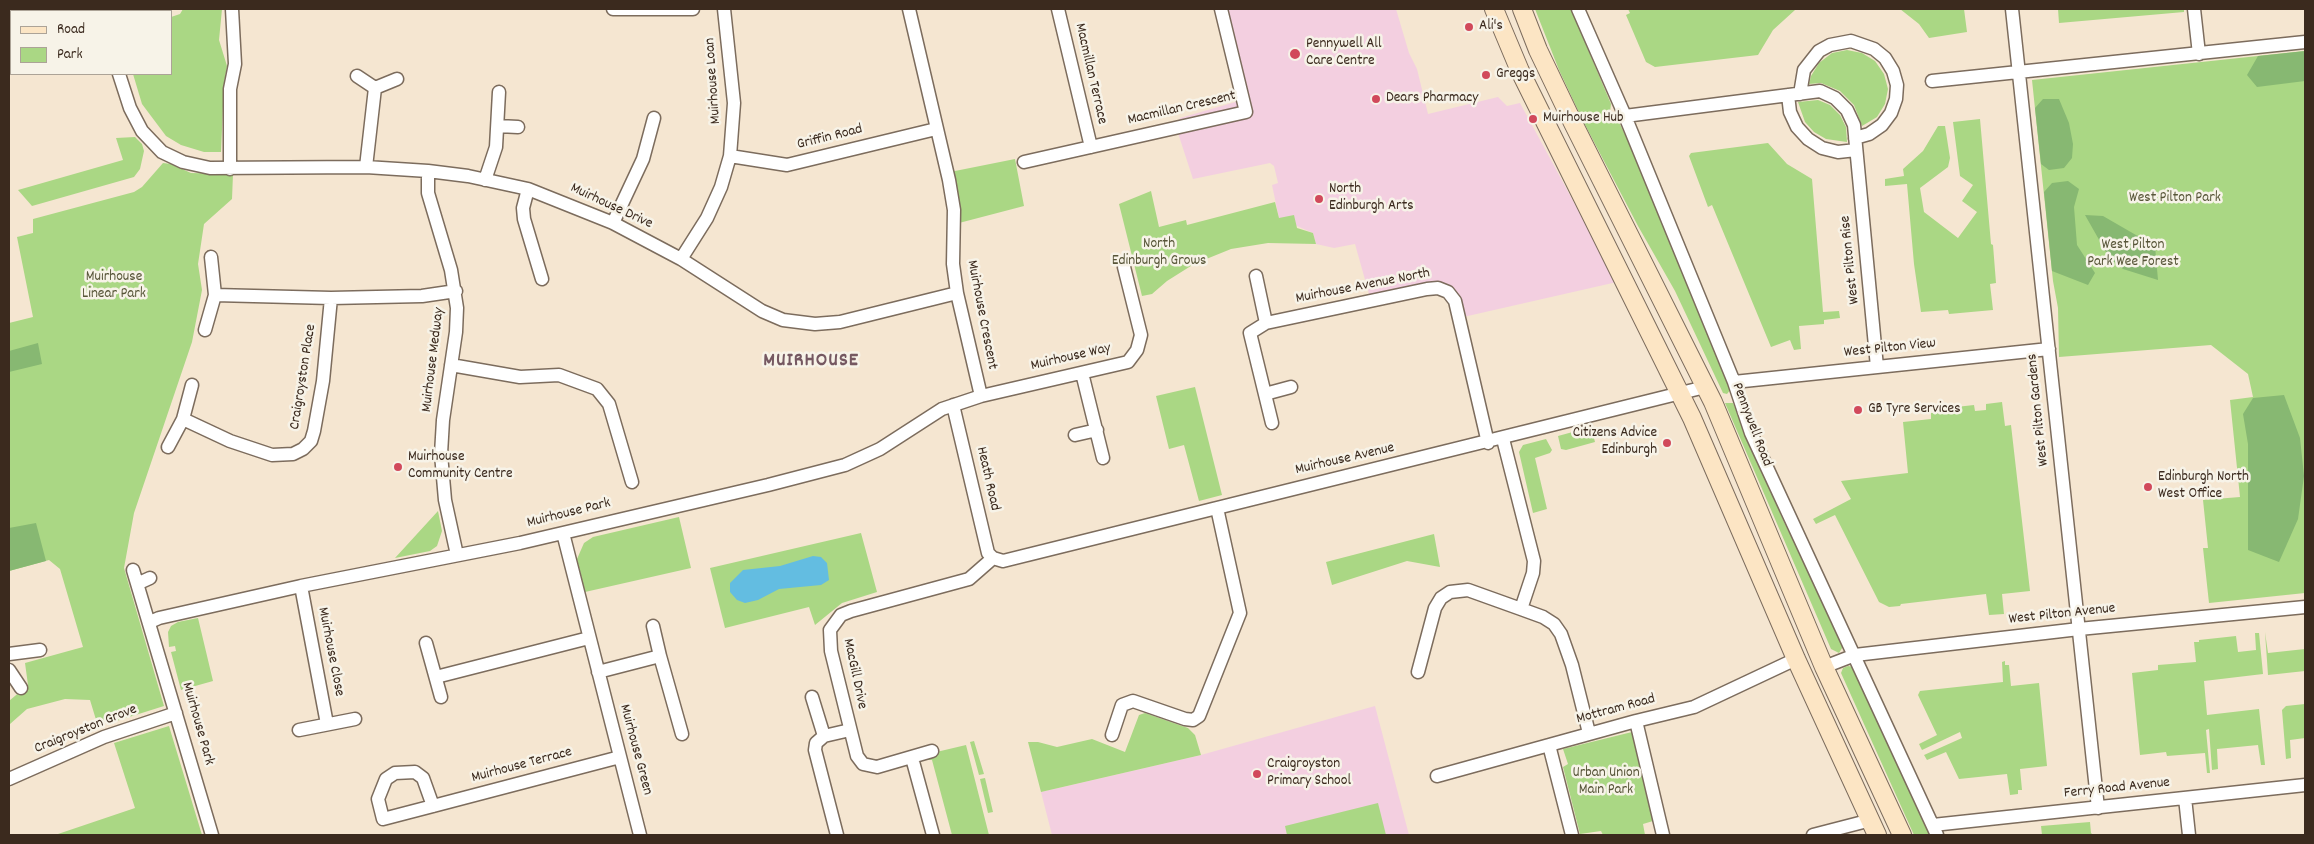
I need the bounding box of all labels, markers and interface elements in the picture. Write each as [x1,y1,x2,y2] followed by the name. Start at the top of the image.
[10,10,172,75] legend
[1479,18,1503,36] place label: Ali's
[57,19,85,41] text: Road
[1463,21,1475,33] marker: Ali's
[1070,22,1110,126] street label: Macmillan Terrace
[1306,36,1382,71] place label: Pennywell All Care Centre
[702,37,726,125] street label: Muirhouse Loan
[57,44,83,66] text: Park
[1288,47,1302,61] marker: Pennywell All Care Centre
[1496,66,1535,84] place label: Greggs
[1480,69,1492,81] marker: Greggs
[1126,88,1238,130] street label: Macmillan Crescent
[1386,90,1478,108] place label: Dears Pharmacy
[1370,93,1382,105] marker: Dears Pharmacy
[1543,110,1624,128] place label: Muirhouse Hub
[1527,113,1539,125] marker: Muirhouse Hub
[795,121,865,155] street label: Griffin Road
[567,180,655,234] street label: Muirhouse Drive
[1329,181,1414,216] place label: North Edinburgh Arts
[2129,190,2221,208] park label: West Pilton Park
[1313,193,1325,205] marker: North Edinburgh Arts
[1837,215,1865,305] street label: West Pilton Rise
[1112,236,1206,271] park label: North Edinburgh Grows
[2087,237,2179,272] park label: West Pilton Park Wee Forest
[962,259,1000,371] street label: Muirhouse Crescent
[1294,265,1432,309] street label: Muirhouse Avenue North
[82,269,146,304] park label: Muirhouse Linear Park
[419,307,449,413] street label: Muirhouse Medway
[287,323,321,431] street label: Craigroyston Place
[1843,335,1937,363] street label: West Pilton View
[1029,340,1113,376] street label: Muirhouse Way
[762,350,860,374] district label: MUIRHOUSE
[2024,353,2054,467] street label: West Pilton Gardens
[1727,381,1775,469] street label: Pennywell Road
[1868,401,1961,419] place label: GB Tyre Services
[1852,404,1864,416] marker: GB Tyre Services
[1573,425,1657,460] place label: Citizens Advice Edinburgh
[1661,437,1673,449] marker: Citizens Advice Edinburgh
[1294,440,1396,480] street label: Muirhouse Avenue
[971,445,1003,513] street label: Heath Road
[408,449,513,484] place label: Muirhouse Community Centre
[392,461,404,473] marker: Muirhouse Community Centre
[2158,469,2249,504] place label: Edinburgh North West Office
[2142,481,2154,493] marker: Edinburgh North West Office
[525,495,613,533] street label: Muirhouse Park
[2008,600,2116,630] street label: West Pilton Avenue
[313,606,347,698] street label: Muirhouse Close
[838,637,870,711] street label: MacGill Drive
[177,680,217,768] street label: Muirhouse Park
[1575,691,1657,729] street label: Mottram Road
[32,701,140,759] street label: Craigroyston Grove
[614,703,656,797] street label: Muirhouse Green
[470,744,574,788] street label: Muirhouse Terrace
[1267,756,1351,791] place label: Craigroyston Primary School
[1572,765,1640,800] park label: Urban Union Main Park
[1251,768,1263,780] marker: Craigroyston Primary School
[2063,774,2171,804] street label: Ferry Road Avenue

